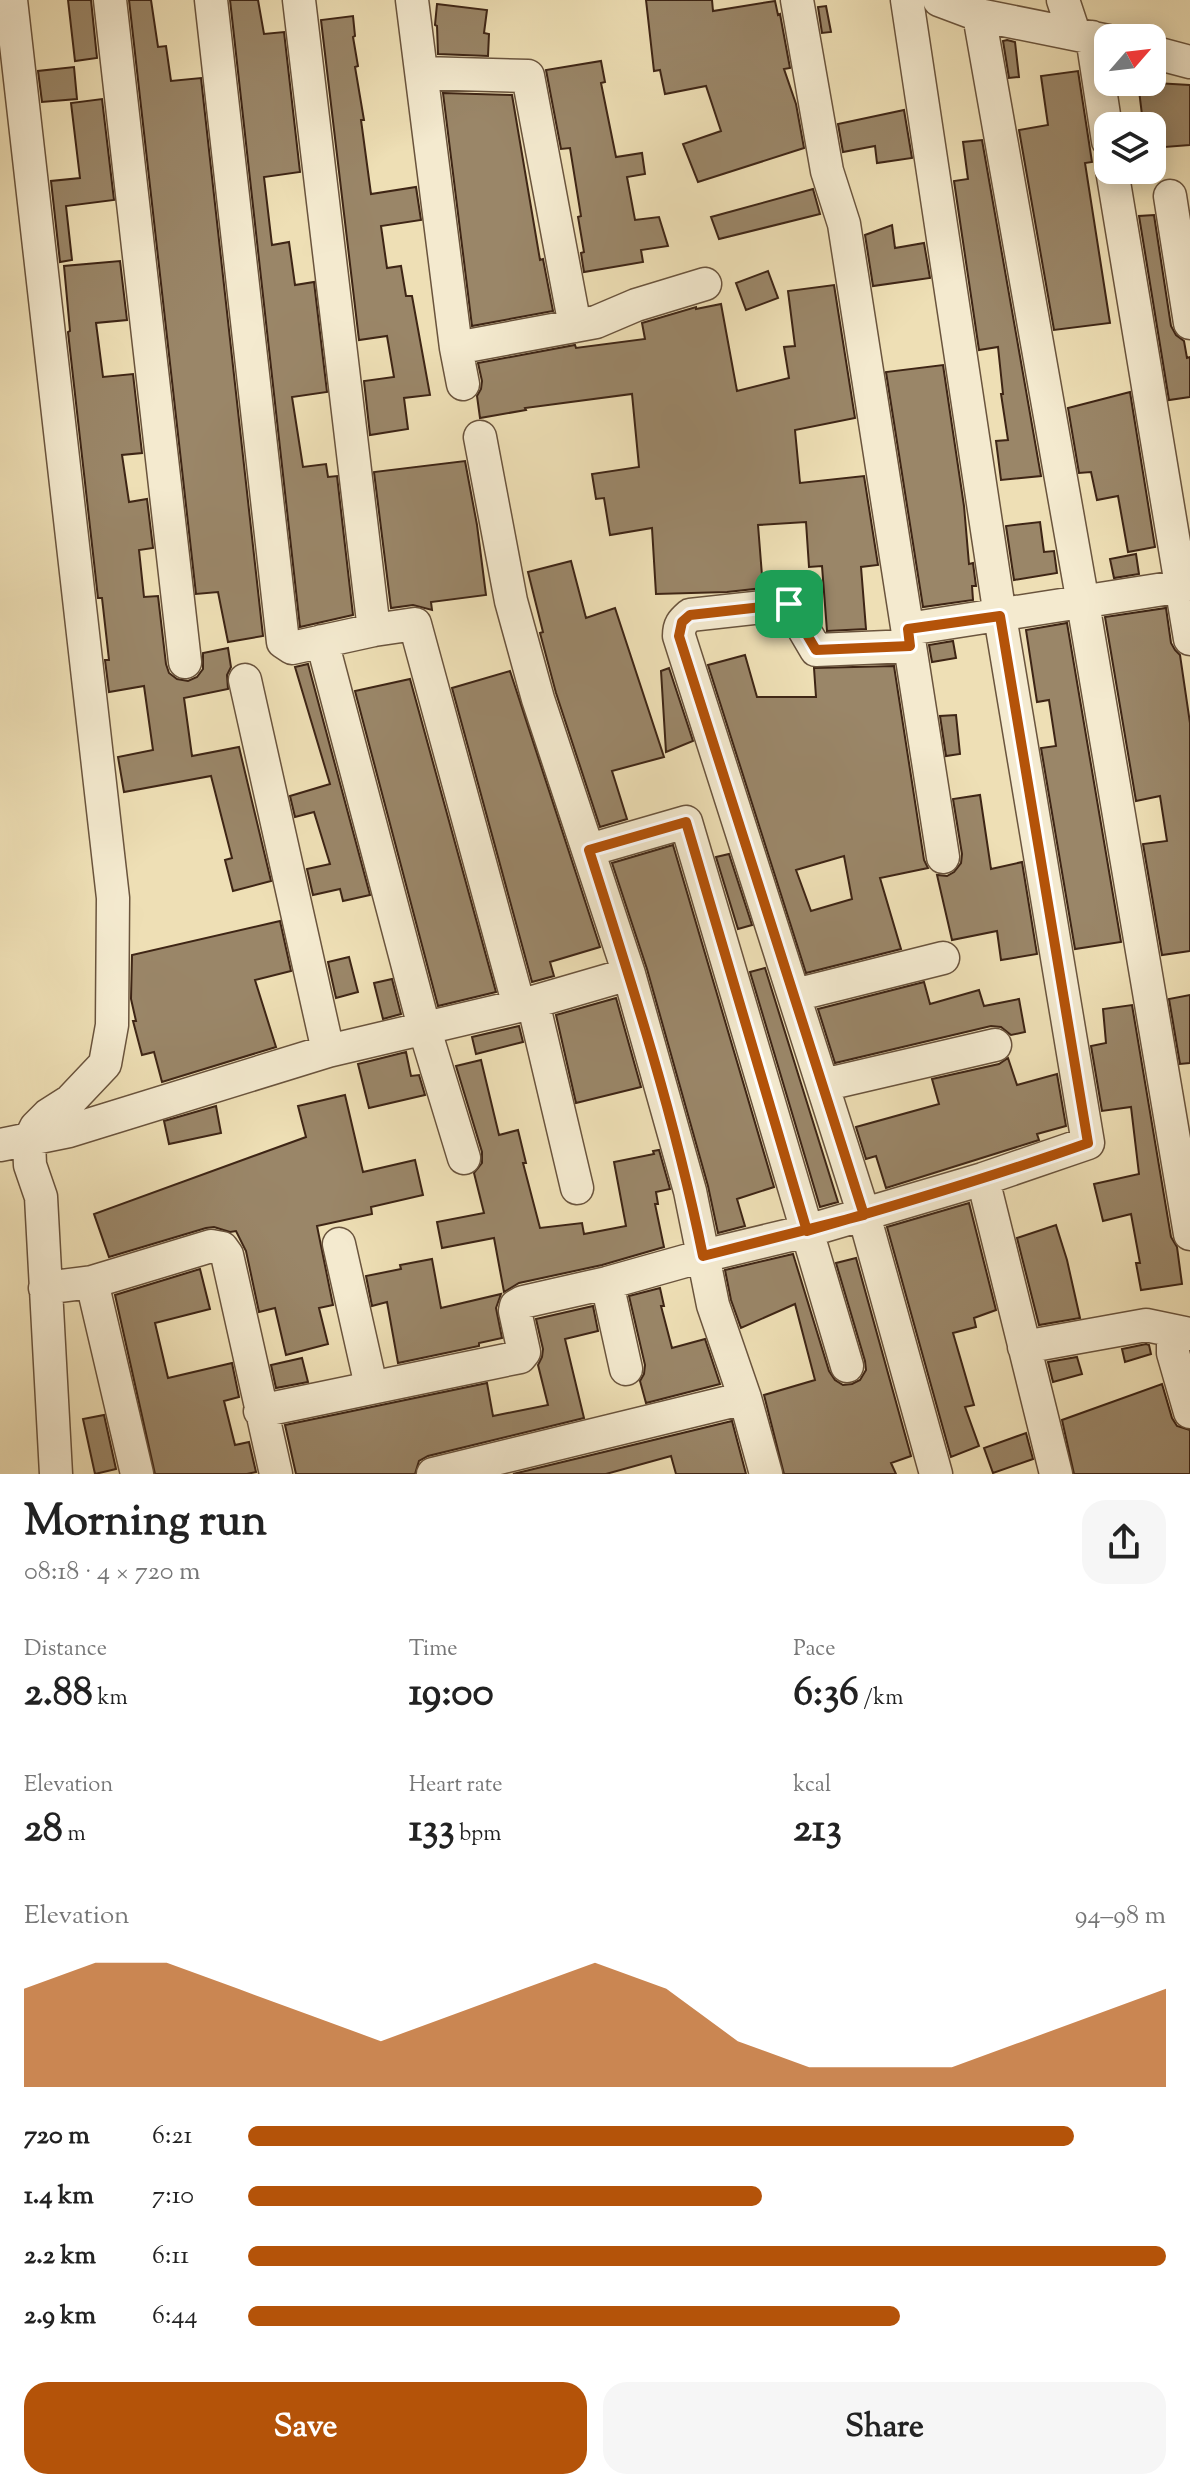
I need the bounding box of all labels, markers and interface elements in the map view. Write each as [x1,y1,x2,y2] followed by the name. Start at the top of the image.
[1094,24,1166,96] north arrow
[1094,24,1166,184] map controls
[1094,112,1166,184] button: layers
[755,570,823,638] pin
[767,582,811,626] icon: arrive
[24,1492,267,1555] text: Morning run
[1082,1500,1166,1584] button: share
[24,1554,201,1591] text: 08:18 · 4 × 720 m
[24,1634,107,1666] text: Distance
[409,1634,458,1666] text: Time
[793,1634,835,1666] text: Pace
[24,1666,93,1723] text: 2.88
[409,1666,494,1723] text: 19:00
[793,1666,859,1723] text: 6:36
[93,1683,128,1715] text: km
[859,1683,903,1715] text: /km
[24,1770,113,1802] text: Elevation
[409,1770,503,1802] text: Heart rate
[793,1770,831,1802] text: kcal
[24,1802,63,1859] text: 28
[409,1802,455,1859] text: 133
[793,1802,842,1859] text: 213
[63,1819,86,1851] text: m
[455,1819,501,1851] text: bpm
[24,1898,129,1935] text: Elevation
[1075,1898,1166,1935] text: 94–98 m
[24,2118,90,2155] text: 720 m
[152,2118,192,2155] text: 6:21
[24,2178,94,2215] text: 1.4 km
[152,2178,194,2215] text: 7:10
[24,2238,96,2275] text: 2.2 km
[152,2238,189,2275] text: 6:11
[24,2298,96,2335] text: 2.9 km
[152,2298,198,2335] text: 6:44
[24,2382,587,2474] button: Save
[603,2382,1166,2474] button: Share

